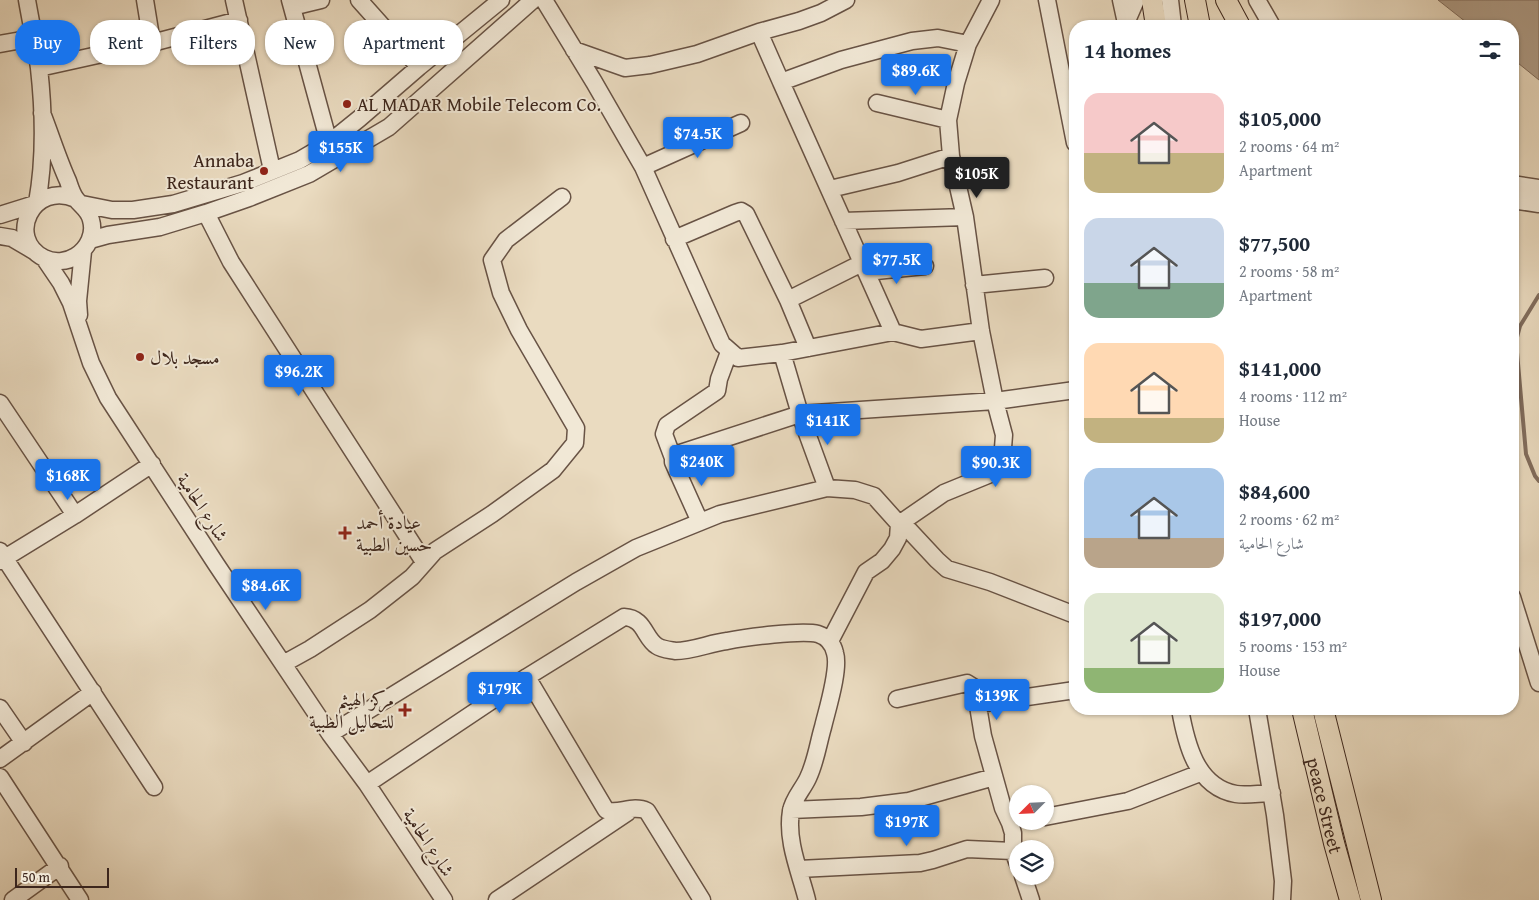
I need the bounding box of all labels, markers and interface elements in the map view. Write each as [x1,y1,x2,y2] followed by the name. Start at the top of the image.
[15,20,80,65] chip: Buy
[90,20,161,65] chip: Rent
[171,20,255,65] chip: Filters
[265,20,334,65] chip: New
[344,20,463,65] chip: Apartment
[1084,35,1171,66] text: 14 homes
[1476,36,1504,64] icon: filters
[875,54,957,96] pin: $89.6K
[892,58,940,82] text: $89.6K
[357,90,601,118] place label: AL MADAR Mobile Telecom Co.
[341,98,353,110] marker: AL MADAR Mobile Telecom Co.
[1239,103,1321,134] text: $105,000
[1124,113,1184,173] icon: home
[657,116,739,159] pin: $74.5K
[674,121,722,145] text: $74.5K
[306,130,376,173] pin: $155K
[1239,134,1339,158] text: 2 rooms · 64 m²
[319,135,363,159] text: $155K
[167,146,254,196] place label: Annaba Restaurant
[942,156,1012,199] pin: $105K
[1239,158,1312,182] text: Apartment
[955,161,999,185] text: $105K
[258,165,270,177] marker: Annaba Restaurant
[1239,228,1310,259] text: $77,500
[1124,238,1184,298] icon: home
[856,242,938,285] pin: $77.5K
[873,247,921,271] text: $77.5K
[1239,259,1339,283] text: 2 rooms · 58 m²
[1239,283,1312,307] text: Apartment
[150,343,220,371] place label: مسجد بلال
[134,351,146,363] marker: مسجد بلال
[1239,353,1321,384] text: $141,000
[258,354,340,397] pin: $96.2K
[275,359,323,383] text: $96.2K
[1124,363,1184,423] icon: home
[1239,384,1347,408] text: 4 rooms · 112 m²
[793,404,863,446] pin: $141K
[806,408,850,432] text: $141K
[1239,408,1280,432] text: House
[667,444,737,487] pin: $240K
[955,446,1037,488] pin: $90.3K
[680,449,724,473] text: $240K
[972,450,1020,474] text: $90.3K
[33,458,103,501] pin: $168K
[46,463,90,487] text: $168K
[169,467,236,548] street label: شارع الحامية
[1239,476,1310,507] text: $84,600
[1124,488,1184,548] icon: home
[1239,507,1339,531] text: 2 rooms · 62 m²
[356,508,432,558] place label: عيادة أحمد حسين الطبية
[338,526,352,540] marker: عيادة أحمد حسين الطبية
[1239,531,1304,555] text: شارع الحامية
[225,568,307,611] pin: $84.6K
[242,573,290,597] text: $84.6K
[1239,603,1321,634] text: $197,000
[1124,613,1184,673] icon: home
[1239,634,1347,658] text: 5 rooms · 153 m²
[1239,658,1280,682] text: House
[465,672,535,714] pin: $179K
[478,676,522,700] text: $179K
[962,678,1032,721] pin: $139K
[975,683,1019,707] text: $139K
[309,685,394,735] place label: مركز الهيثم للتحاليل الطبية
[398,703,412,717] marker: مركز الهيثم للتحاليل الطبية
[1300,754,1350,857] street label: peace Street
[1009,785,1054,830] north arrow
[1009,785,1054,885] map controls
[395,802,462,883] street label: شارع الحامية
[872,804,942,847] pin: $197K
[885,809,929,833] text: $197K
[1009,840,1054,885] button: layers
[15,865,109,888] scale bar
[22,867,50,887] text: 50 m

